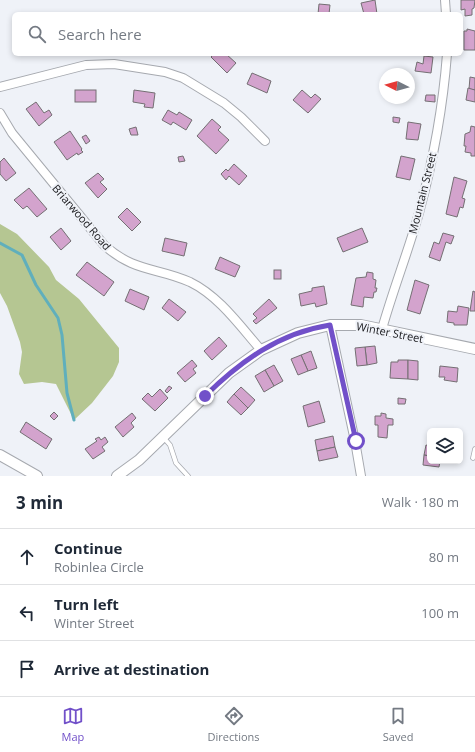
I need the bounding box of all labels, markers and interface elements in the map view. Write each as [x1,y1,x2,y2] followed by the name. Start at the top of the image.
[12,12,463,56] search box
[26,23,48,45] icon: search
[58,24,142,44] text: Search here
[379,68,415,104] north arrow
[405,151,439,235] street label: Mountain Street
[49,181,115,253] street label: Briarwood Road
[355,318,425,346] street label: Winter Street
[196,387,214,405] route end
[427,428,463,464] map controls
[427,428,463,464] button: layers
[347,432,365,450] route start
[16,491,63,514] text: 3 min
[382,493,459,511] text: Walk · 180 m
[54,538,122,558] text: Continue
[16,546,38,568] icon: ahead
[429,548,459,566] text: 80 m
[54,558,144,576] text: Robinlea Circle
[54,594,119,614] text: Turn left
[16,602,38,624] icon: left
[421,604,459,622] text: 100 m
[54,614,134,632] text: Winter Street
[16,658,38,680] icon: arrive
[54,659,209,679] text: Arrive at destination
[62,705,84,744] tab: Map
[208,705,260,744] tab: Directions
[383,705,413,744] tab: Saved

